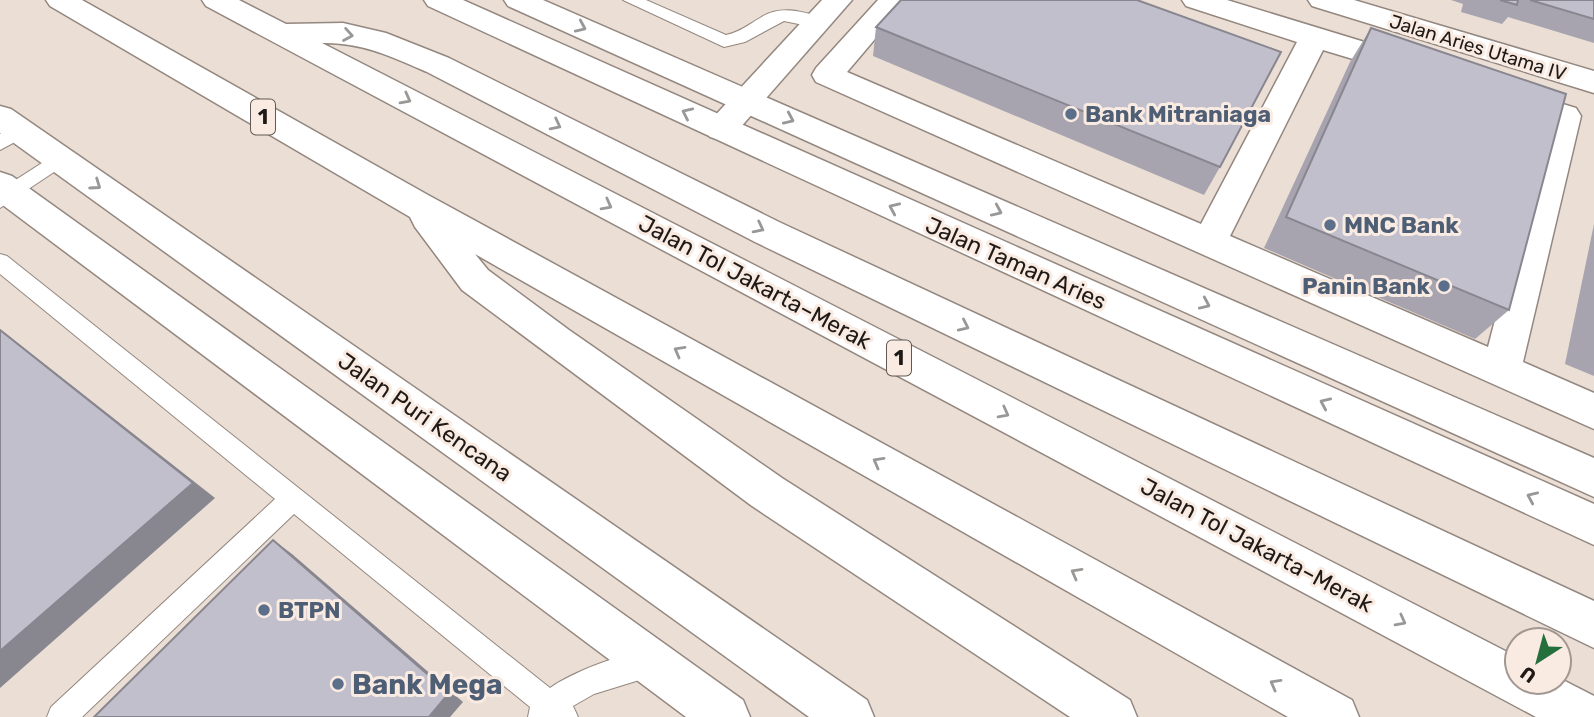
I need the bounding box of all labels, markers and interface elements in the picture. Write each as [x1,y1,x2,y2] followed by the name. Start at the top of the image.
[1387,10,1569,85] street label: Jalan Aries Utama IV
[574,19,586,33] one-way arrow
[342,27,354,42] one-way arrow
[399,91,411,105] one-way arrow
[251,100,275,134] road number: 1
[1085,100,1271,128] place label: Bank Mitraniaga
[1063,106,1079,122] marker: Bank Mitraniaga
[682,107,695,121] one-way arrow
[782,111,794,125] one-way arrow
[549,117,561,131] one-way arrow
[88,177,101,189] one-way arrow
[600,197,612,210] one-way arrow
[889,202,902,216] one-way arrow
[989,203,1002,217] one-way arrow
[634,209,876,355] street label: Jalan Tol Jakarta–Merak
[921,211,1111,315] street label: Jalan Taman Aries
[1344,211,1459,239] place label: MNC Bank
[1322,217,1338,233] marker: MNC Bank
[752,220,764,234] one-way arrow
[1302,272,1431,300] place label: Panin Bank
[1436,278,1452,294] marker: Panin Bank
[1197,296,1210,310] one-way arrow
[957,318,969,332] one-way arrow
[887,340,911,376] road number: 1
[674,346,686,359] one-way arrow
[333,347,517,487] street label: Jalan Puri Kencana
[1320,397,1332,411] one-way arrow
[997,405,1009,418] one-way arrow
[872,457,885,470] one-way arrow
[1136,472,1378,618] street label: Jalan Tol Jakarta–Merak
[1527,491,1539,505] one-way arrow
[1071,568,1084,581] one-way arrow
[278,596,341,624] place label: BTPN
[256,602,272,618] marker: BTPN
[1394,612,1406,626] one-way arrow
[1503,626,1573,696] north arrow
[1516,661,1541,688] text: U
[352,668,503,701] place label: Bank Mega
[330,676,346,692] marker: Bank Mega
[1270,679,1282,692] one-way arrow

